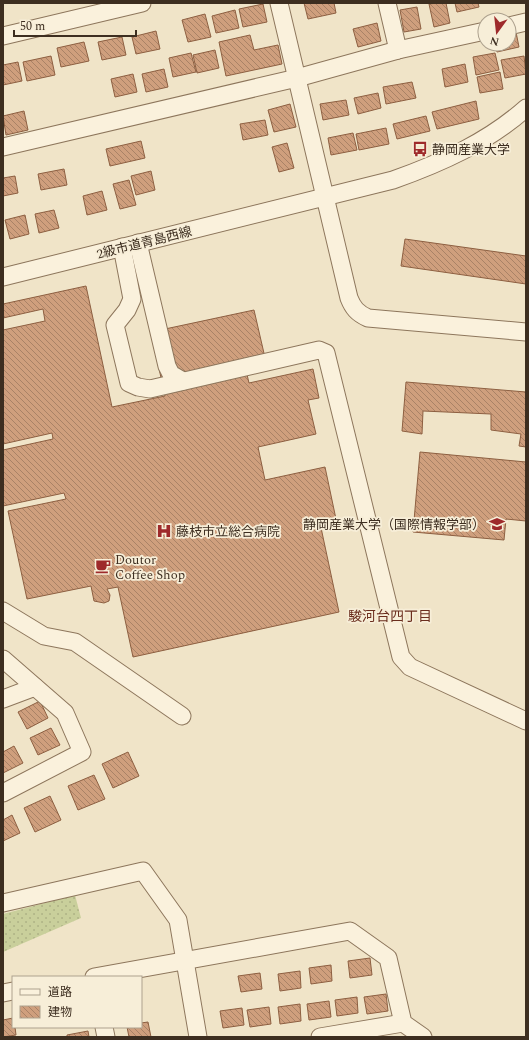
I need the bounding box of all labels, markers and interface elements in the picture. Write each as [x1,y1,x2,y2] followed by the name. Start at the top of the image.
[14,12,136,38] scale bar
[477,12,517,52] north arrow
[20,17,45,36] text: 50 m
[488,32,501,51] text: N
[411,140,429,158] bus stop icon: 静岡産業大学
[432,140,510,160] place label: 静岡産業大学
[95,221,194,264] street label: 2級市道青島西線
[303,515,485,535] place label: 静岡産業大学（国際情報学部）
[488,515,506,533] school or university icon: 静岡産業大学（国際情報学部）
[155,522,173,540] hospital icon: 藤枝市立総合病院
[176,522,280,542] place label: 藤枝市立総合病院
[115,550,185,585] place label: Doutor Coffee Shop
[94,557,112,575] cafe icon: Doutor Coffee Shop
[348,606,432,627] district label: 駿河台四丁目
[12,976,142,1028] legend
[48,983,72,1002] text: 道路
[48,1003,72,1022] text: 建物

